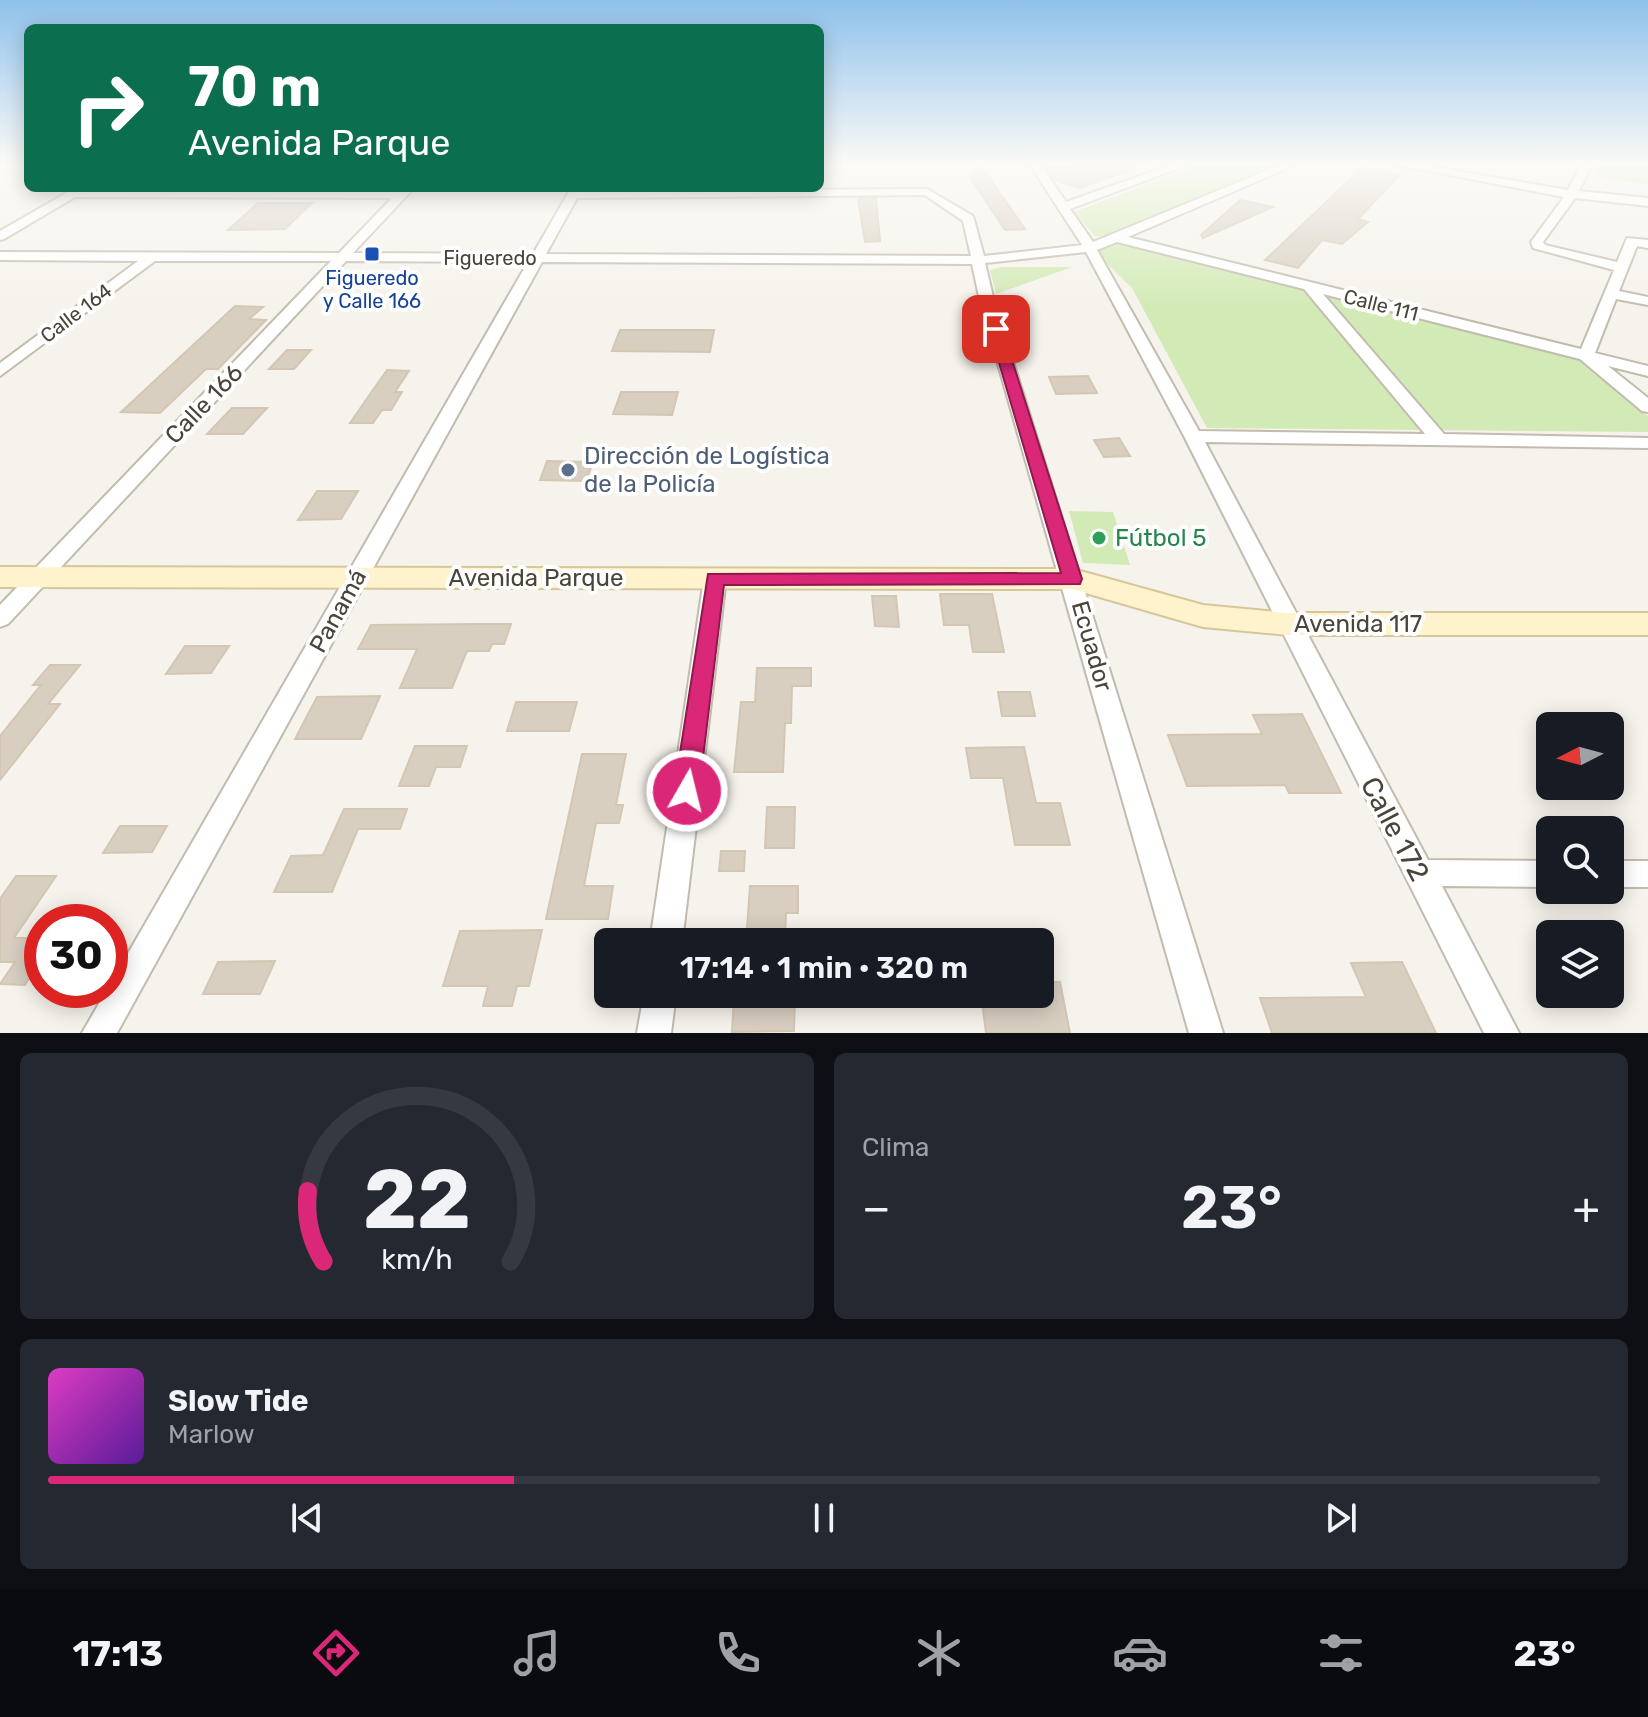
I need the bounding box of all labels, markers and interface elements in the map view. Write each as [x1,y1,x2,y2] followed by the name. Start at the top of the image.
[188,54,321,120] text: 70 m
[56,56,160,160] icon: right
[188,121,450,164] text: Avenida Parque
[363,245,381,263] marker: Figueredo y Calle 166
[443,246,537,270] street label: Figueredo
[323,266,421,313] place label: Figueredo y Calle 166
[36,278,116,348] street label: Calle 164
[1341,284,1421,326] street label: Calle 111
[962,295,1030,363] pin
[974,307,1018,351] icon: arrive
[159,359,249,449] street label: Calle 166
[584,442,830,498] place label: Dirección de Logística de la Policía
[559,461,577,479] marker: Dirección de Logística de la Policía
[1115,524,1207,552] place label: Fútbol 5
[1090,529,1108,547] marker: Fútbol 5
[304,564,372,658] street label: Panamá
[449,564,623,592] street label: Avenida Parque
[1066,598,1118,694] street label: Ecuador
[1294,610,1422,638] street label: Avenida 117
[1536,712,1624,800] north arrow
[1536,712,1624,1008] map controls
[645,749,729,833] position arrow
[1354,771,1436,887] street label: Calle 172
[1536,816,1624,904] button: search
[24,904,128,1008] speed limit sign: 30
[1536,920,1624,1008] button: layers
[680,950,968,986] text: 17:14 · 1 min · 320 m
[862,1132,929,1163] text: Clima
[363,1150,471,1249] text: 22
[1181,1172,1282,1243] text: 23°
[862,1182,891,1234] text: −
[1573,1182,1600,1234] text: +
[381,1242,453,1276] text: km/h
[168,1383,308,1419] text: Slow Tide
[168,1419,255,1450] text: Marlow
[285,1496,329,1540] icon: previous
[802,1496,846,1540] icon: pause
[1319,1496,1363,1540] icon: next
[308,1625,364,1681] icon: directions
[509,1625,565,1681] icon: music
[710,1625,766,1681] icon: phone
[911,1625,967,1681] icon: climate
[1112,1625,1168,1681] icon: car
[1313,1625,1369,1681] icon: filters
[72,1632,163,1675] text: 17:13
[1514,1632,1575,1675] text: 23°

